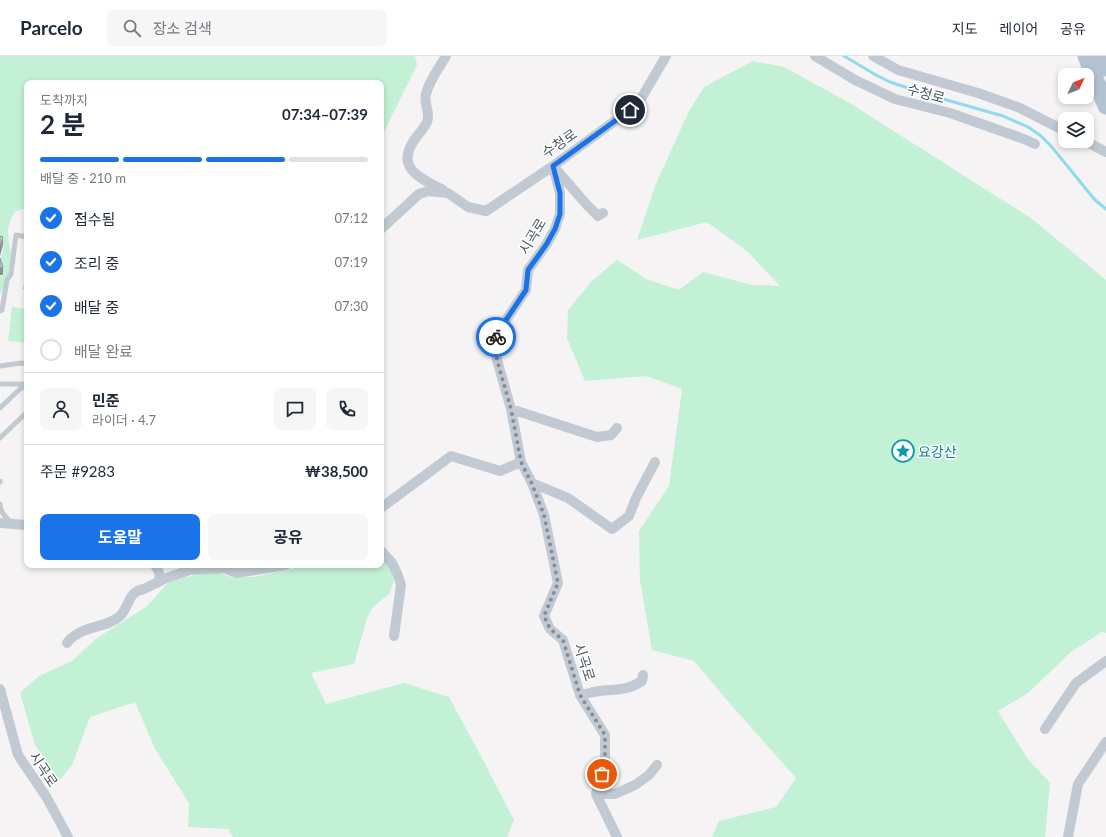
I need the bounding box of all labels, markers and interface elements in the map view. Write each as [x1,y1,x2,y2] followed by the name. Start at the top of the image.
[107,10,387,46] search box
[20,16,83,39] text: Parcelo
[121,17,143,39] icon: search
[153,19,212,37] text: 장소 검색
[952,20,978,37] text: 지도
[1000,20,1038,37] text: 레이어
[1060,20,1086,37] text: 공유
[1058,68,1094,104] north arrow
[1058,68,1094,148] map controls
[905,80,947,106] street label: 수청로
[40,92,88,108] text: 도착까지
[613,93,647,127] pin
[619,99,641,121] icon: home
[282,105,368,123] text: 07:34–07:39
[40,108,85,140] text: 2 분
[1058,112,1094,148] button: layers
[538,125,580,161] street label: 수청로
[40,170,126,186] text: 배달 중 · 210 m
[40,207,62,229] icon: check
[74,210,115,228] text: 접수됨
[335,210,368,226] text: 07:12
[515,215,549,257] street label: 시곡로
[40,251,62,273] icon: check
[74,254,119,272] text: 조리 중
[335,254,368,270] text: 07:19
[40,295,62,317] icon: check
[74,298,119,316] text: 배달 중
[335,298,368,314] text: 07:30
[476,317,516,357] courier
[485,326,507,348] icon: bike
[74,342,133,360] text: 배달 완료
[40,388,82,430] button: person
[274,388,316,430] button: chat
[326,388,368,430] button: phone
[92,391,120,409] text: 민준
[92,412,156,428] text: 라이더 · 4.7
[890,438,916,464] place icon: 요강산
[918,443,957,460] place label: 요강산
[40,462,115,480] text: 주문 #9283
[305,462,368,480] text: ₩38,500
[40,514,200,560] button: 도움말
[208,514,368,560] button: 공유
[571,641,599,683] street label: 시곡로
[26,748,62,790] street label: 시곡로
[585,757,619,791] pin
[591,763,613,785] icon: bag

